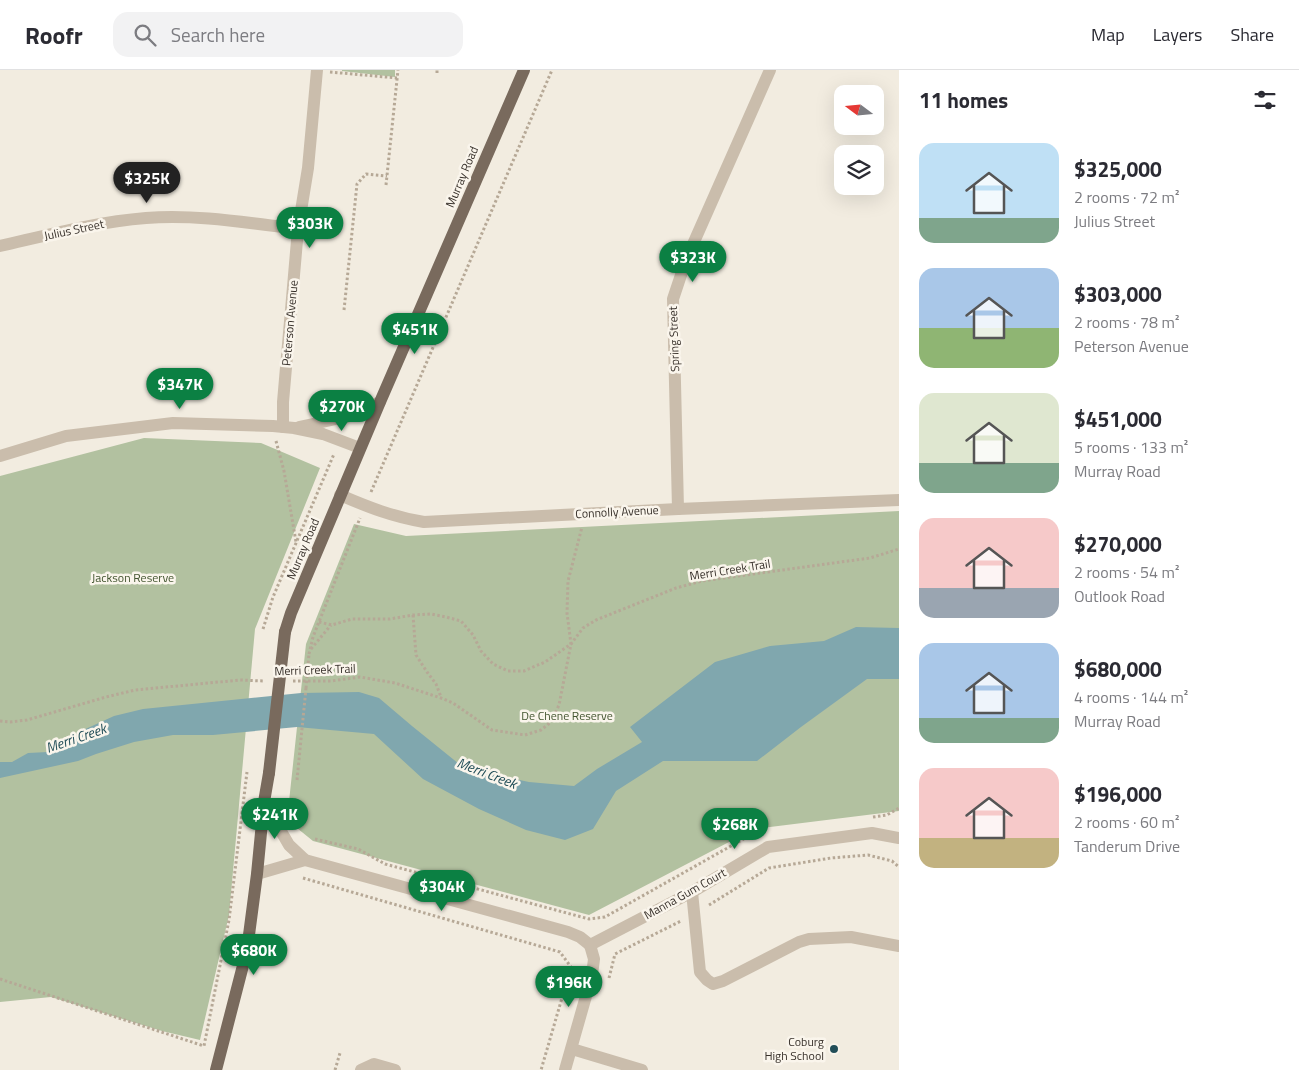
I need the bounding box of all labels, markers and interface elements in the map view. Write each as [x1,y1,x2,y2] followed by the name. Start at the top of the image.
[113,12,463,57] search box
[25,17,83,53] text: Roofr
[171,20,265,49] text: Search here
[131,21,159,49] icon: search
[1091,21,1125,48] text: Map
[1153,21,1202,48] text: Layers
[1230,21,1274,48] text: Share
[919,84,1008,116] text: 11 homes
[834,85,884,135] north arrow
[834,85,884,195] map controls
[1251,86,1279,114] icon: filters
[440,143,483,210] street label: Murray Road
[834,145,884,195] button: layers
[1074,153,1162,185] text: $325,000
[112,162,182,204] pin: $325K
[959,163,1019,223] icon: home
[124,166,170,190] text: $325K
[1074,185,1179,209] text: 2 rooms · 72 m²
[275,206,345,249] pin: $303K
[1074,209,1155,233] text: Julius Street
[287,211,333,235] text: $303K
[42,214,106,245] street label: Julius Street
[658,240,728,283] pin: $323K
[670,245,716,269] text: $323K
[1074,278,1162,310] text: $303,000
[276,279,303,367] street label: Peterson Avenue
[959,288,1019,348] icon: home
[663,305,684,372] street label: Spring Street
[1074,310,1179,334] text: 2 rooms · 78 m²
[380,312,450,355] pin: $451K
[392,317,438,341] text: $451K
[1074,334,1189,358] text: Peterson Avenue
[145,368,215,410] pin: $347K
[157,372,203,396] text: $347K
[307,390,377,432] pin: $270K
[319,394,365,418] text: $270K
[1074,403,1162,435] text: $451,000
[959,413,1019,473] icon: home
[1074,435,1188,459] text: 5 rooms · 133 m²
[1074,459,1161,483] text: Murray Road
[575,500,659,523] street label: Connolly Avenue
[281,515,324,582] street label: Murray Road
[1074,528,1162,560] text: $270,000
[959,538,1019,598] icon: home
[688,554,772,585] street label: Merri Creek Trail
[1074,560,1179,584] text: 2 rooms · 54 m²
[92,568,174,587] park label: Jackson Reserve
[1074,584,1165,608] text: Outlook Road
[1074,653,1162,685] text: $680,000
[274,659,356,680] street label: Merri Creek Trail
[959,663,1019,723] icon: home
[1074,685,1188,709] text: 4 rooms · 144 m²
[521,706,613,725] park label: De Chene Reserve
[1074,709,1161,733] text: Murray Road
[43,717,111,758] water label: Merri Creek
[454,752,522,794] water label: Merri Creek
[1074,778,1162,810] text: $196,000
[959,788,1019,848] icon: home
[240,798,310,840] pin: $241K
[252,802,298,826] text: $241K
[700,808,770,850] pin: $268K
[1074,810,1179,834] text: 2 rooms · 60 m²
[712,812,758,836] text: $268K
[1074,834,1180,858] text: Tanderum Drive
[640,863,730,924] street label: Manna Gum Court
[407,870,477,912] pin: $304K
[419,874,465,898] text: $304K
[219,934,289,976] pin: $680K
[231,938,277,962] text: $680K
[534,966,604,1008] pin: $196K
[546,970,592,994] text: $196K
[764,1032,824,1065] place label: Coburg High School
[828,1043,840,1055] marker: Coburg High School

